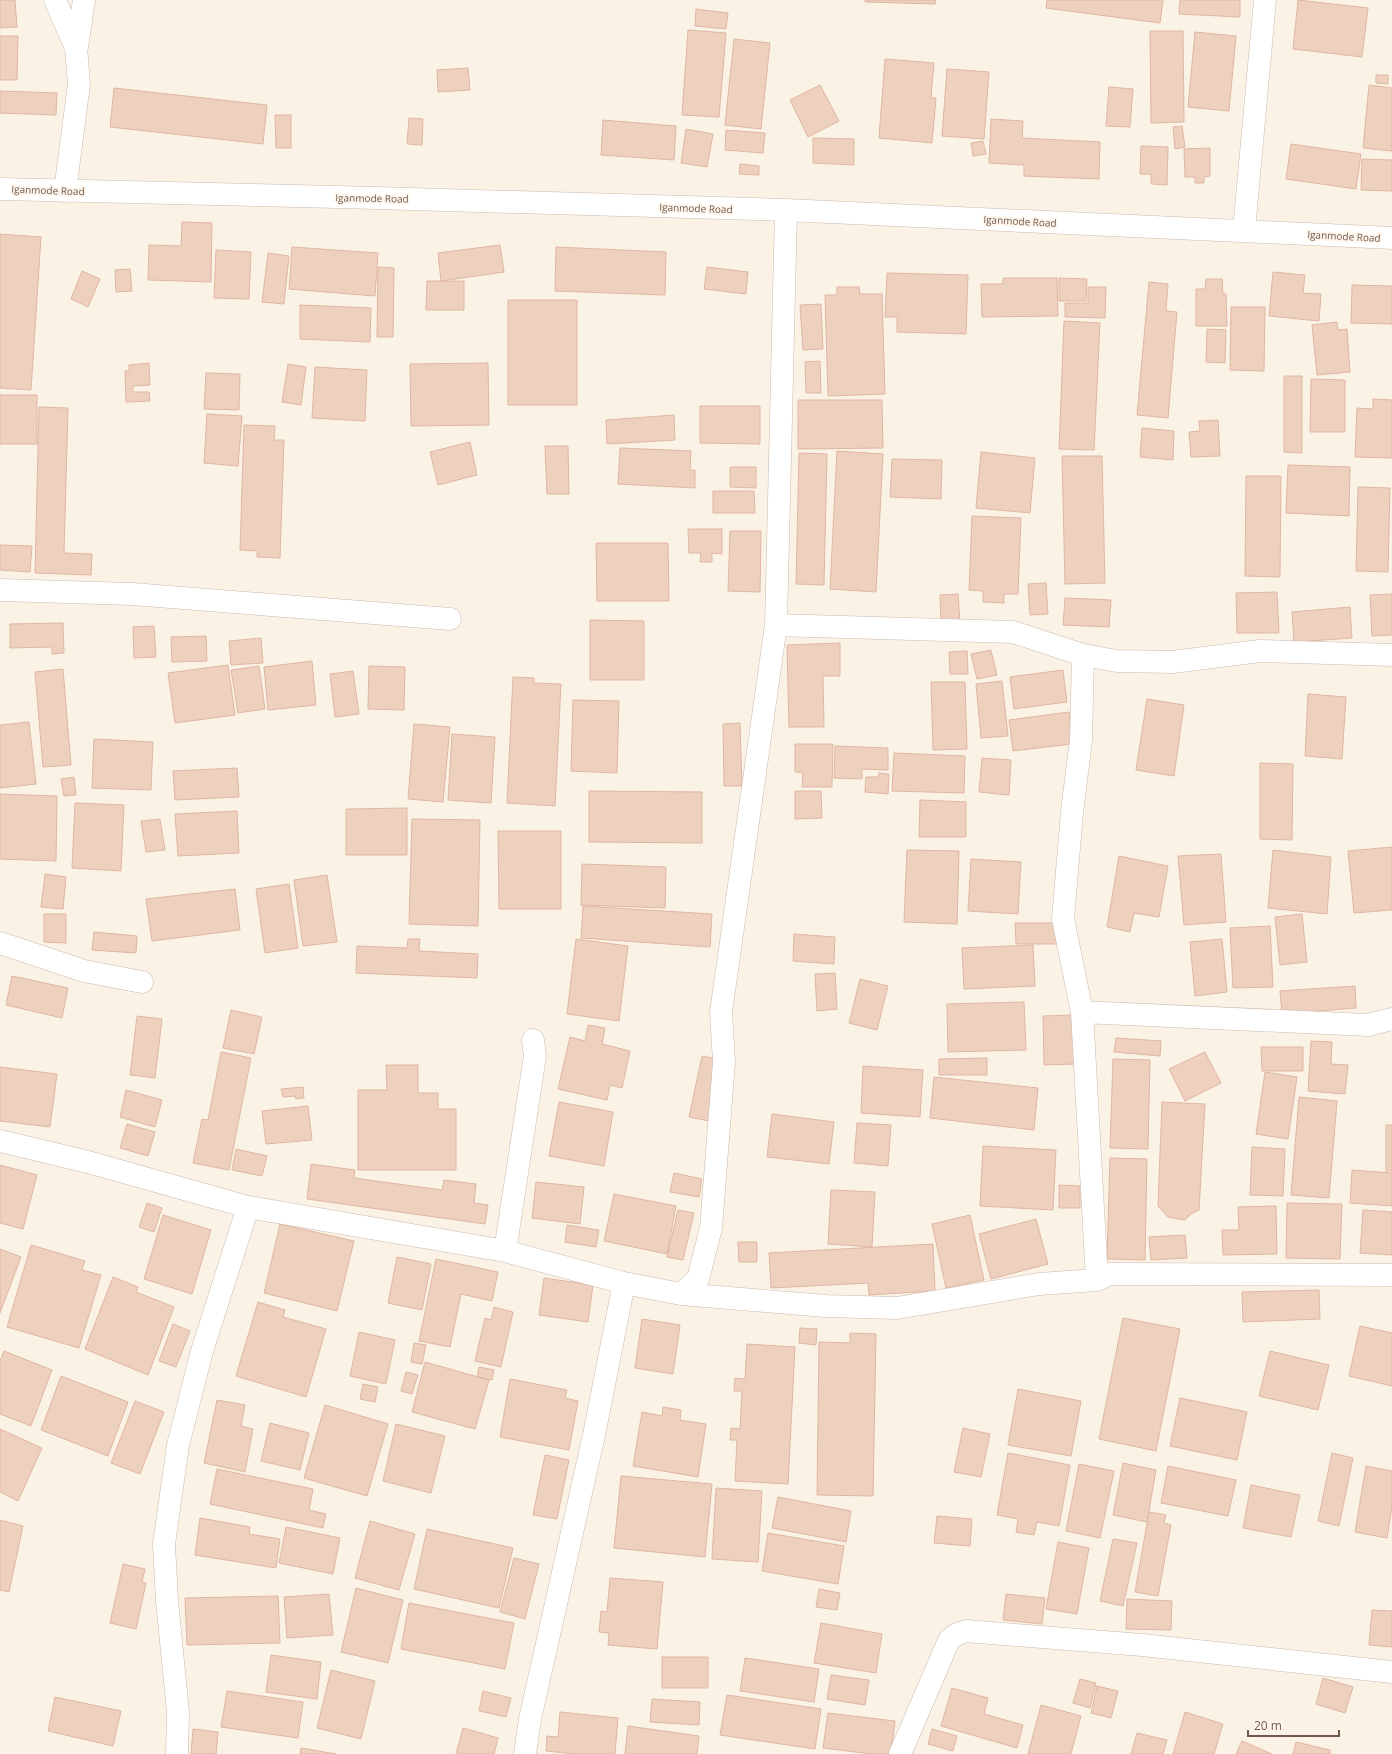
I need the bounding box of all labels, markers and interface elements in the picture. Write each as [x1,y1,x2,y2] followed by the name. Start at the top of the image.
[11,182,85,198] street label: Iganmode Road
[335,190,409,206] street label: Iganmode Road
[659,200,733,216] street label: Iganmode Road
[983,212,1057,230] street label: Iganmode Road
[1307,227,1381,245] street label: Iganmode Road
[1248,1712,1339,1738] scale bar
[1254,1717,1282,1734] text: 20 m

